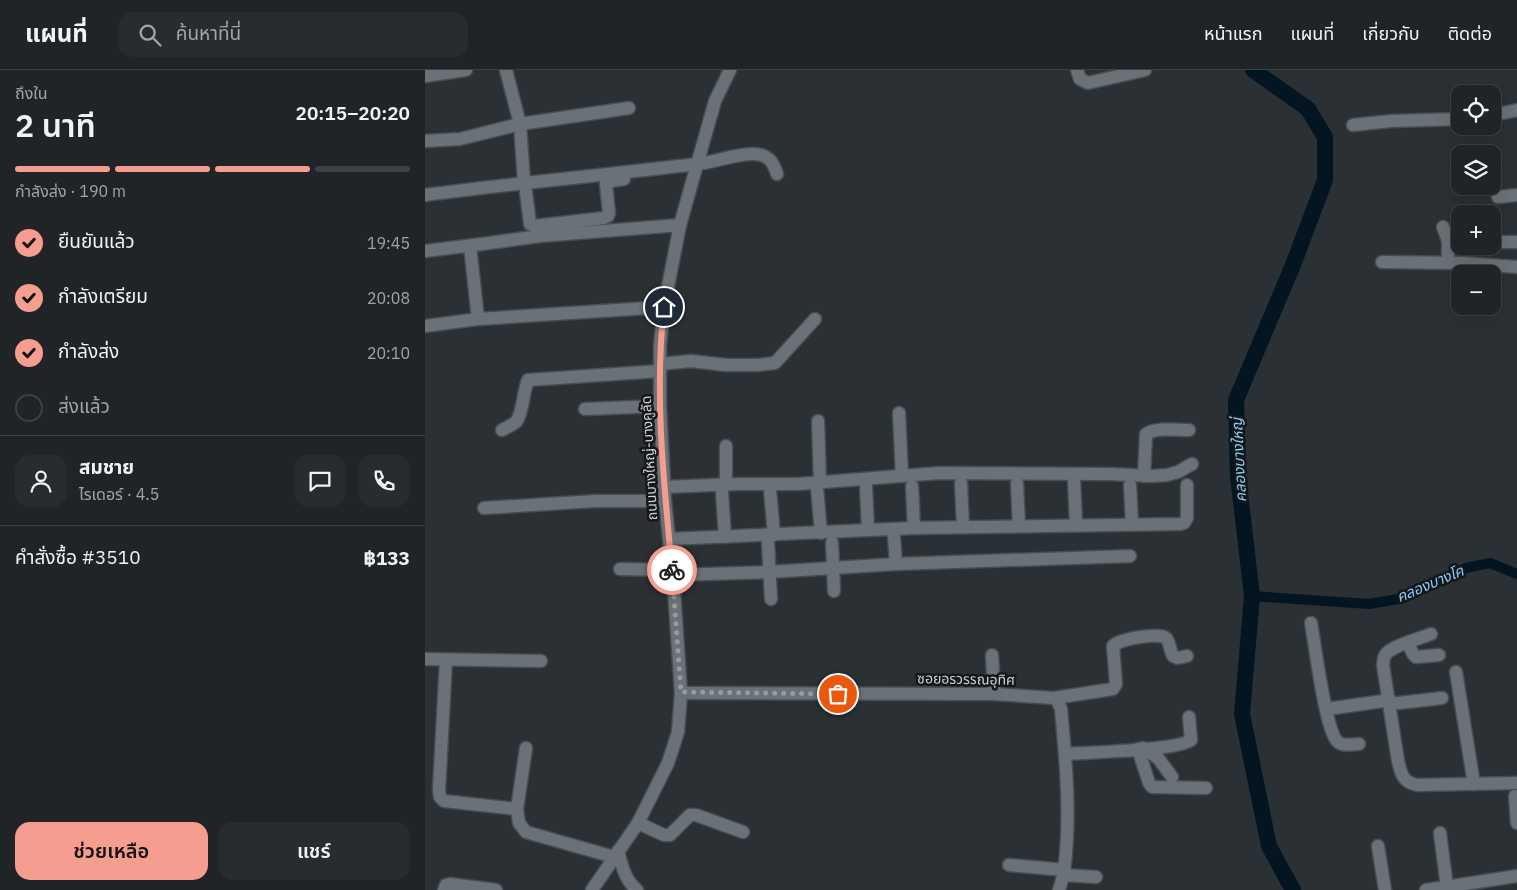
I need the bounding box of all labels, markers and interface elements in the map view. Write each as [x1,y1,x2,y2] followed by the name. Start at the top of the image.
[118,12,468,57] search box
[25,17,88,49] text: แผนที่
[136,21,164,49] icon: search
[176,21,241,45] text: ค้นหาที่นี่
[1204,22,1262,45] text: หน้าแรก
[1290,22,1334,45] text: แผนที่
[1362,22,1420,45] text: เกี่ยวกับ
[1448,22,1492,45] text: ติดต่อ
[15,83,48,103] text: ถึงใน
[1451,85,1501,315] map controls
[1451,85,1501,135] button: locate
[296,101,410,125] text: 20:15–20:20
[15,104,96,146] text: 2 นาที
[1451,145,1501,195] button: layers
[15,181,126,201] text: กำลังส่ง · 190 m
[1451,205,1501,255] button: +
[15,229,43,257] icon: check
[58,229,135,253] text: ยืนยันแล้ว
[367,233,410,253] text: 19:45
[1451,265,1501,315] button: −
[15,284,43,312] icon: check
[58,284,148,308] text: กำลังเตรียม
[643,286,685,328] pin
[367,288,410,308] text: 20:08
[650,293,678,321] icon: home
[15,339,43,367] icon: check
[58,339,119,363] text: กำลังส่ง
[367,343,410,363] text: 20:10
[58,394,110,418] text: ส่งแล้ว
[637,395,661,521] street label: ถนนบางใหญ่-บางคูลัด
[1227,415,1250,503] water label: คลองบางใหญ่
[15,455,67,507] button: person
[79,455,134,479] text: สมชาย
[294,455,346,507] button: chat
[358,455,410,507] button: phone
[79,484,159,504] text: ไรเดอร์ · 4.5
[15,545,141,569] text: คำสั่งซื้อ #3510
[647,545,697,595] courier
[363,546,410,570] text: ฿133
[658,556,686,584] icon: bike
[1393,561,1467,606] water label: คลองบางโค
[917,669,1015,689] street label: ซอยอรวรรณอุทิศ
[817,673,859,715] pin
[824,680,852,708] icon: bag
[15,822,208,880] button: ช่วยเหลือ
[218,822,410,880] button: แชร์

